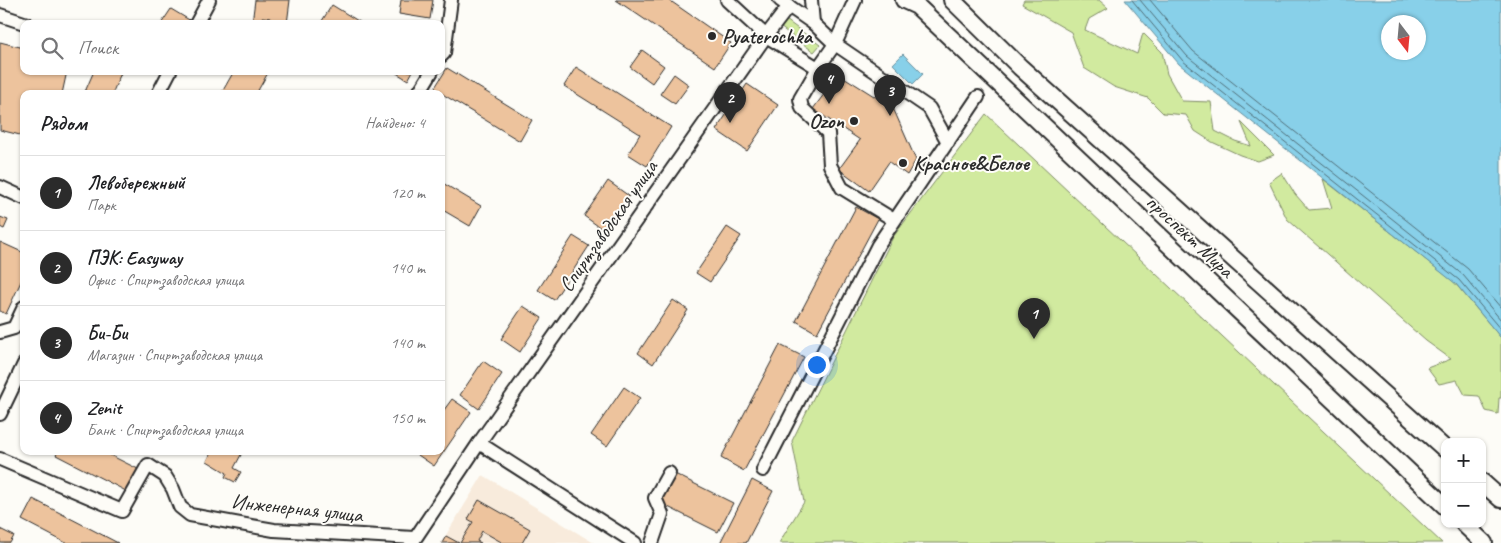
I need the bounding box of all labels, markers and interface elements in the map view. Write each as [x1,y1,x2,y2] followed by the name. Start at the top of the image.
[1381,15,1426,60] north arrow
[20,20,445,75] search box
[722,23,813,49] place label: Pyaterochka
[706,30,718,42] marker: Pyaterochka
[38,34,66,62] icon: search
[78,36,118,60] text: Поиск
[813,63,845,104] pin: 4
[874,75,906,116] pin: 3
[714,82,746,123] pin: 2
[809,108,844,134] place label: Ozon
[40,110,87,136] text: Рядом
[365,113,425,133] text: Найдено: 4
[848,115,860,127] marker: Ozon
[913,150,1031,176] place label: Красное&Белое
[553,154,665,297] street label: Спиртзаводская улица
[897,157,909,169] marker: Красное&Белое
[87,171,185,195] text: Левобережный
[52,183,60,203] text: 1
[391,183,425,203] text: 120 m
[1141,189,1241,284] street label: проспект Мира
[87,195,116,215] text: Парк
[87,246,182,270] text: ПЭК: Easyway
[52,258,60,278] text: 2
[391,258,425,278] text: 140 m
[87,270,244,290] text: Офис · Спиртзаводская улица
[1018,298,1050,339] pin: 1
[87,321,127,345] text: Би-Би
[52,333,60,353] text: 3
[391,333,425,353] text: 140 m
[87,345,262,365] text: Магазин · Спиртзаводская улица
[804,352,830,378] your location
[87,396,121,420] text: Zenit
[52,408,60,428] text: 4
[391,408,425,428] text: 150 m
[87,420,243,440] text: Банк · Спиртзаводская улица
[1441,438,1486,528] map controls
[1441,438,1486,483] button: +
[1441,483,1486,528] button: −
[230,488,366,528] street label: Инженерная улица

